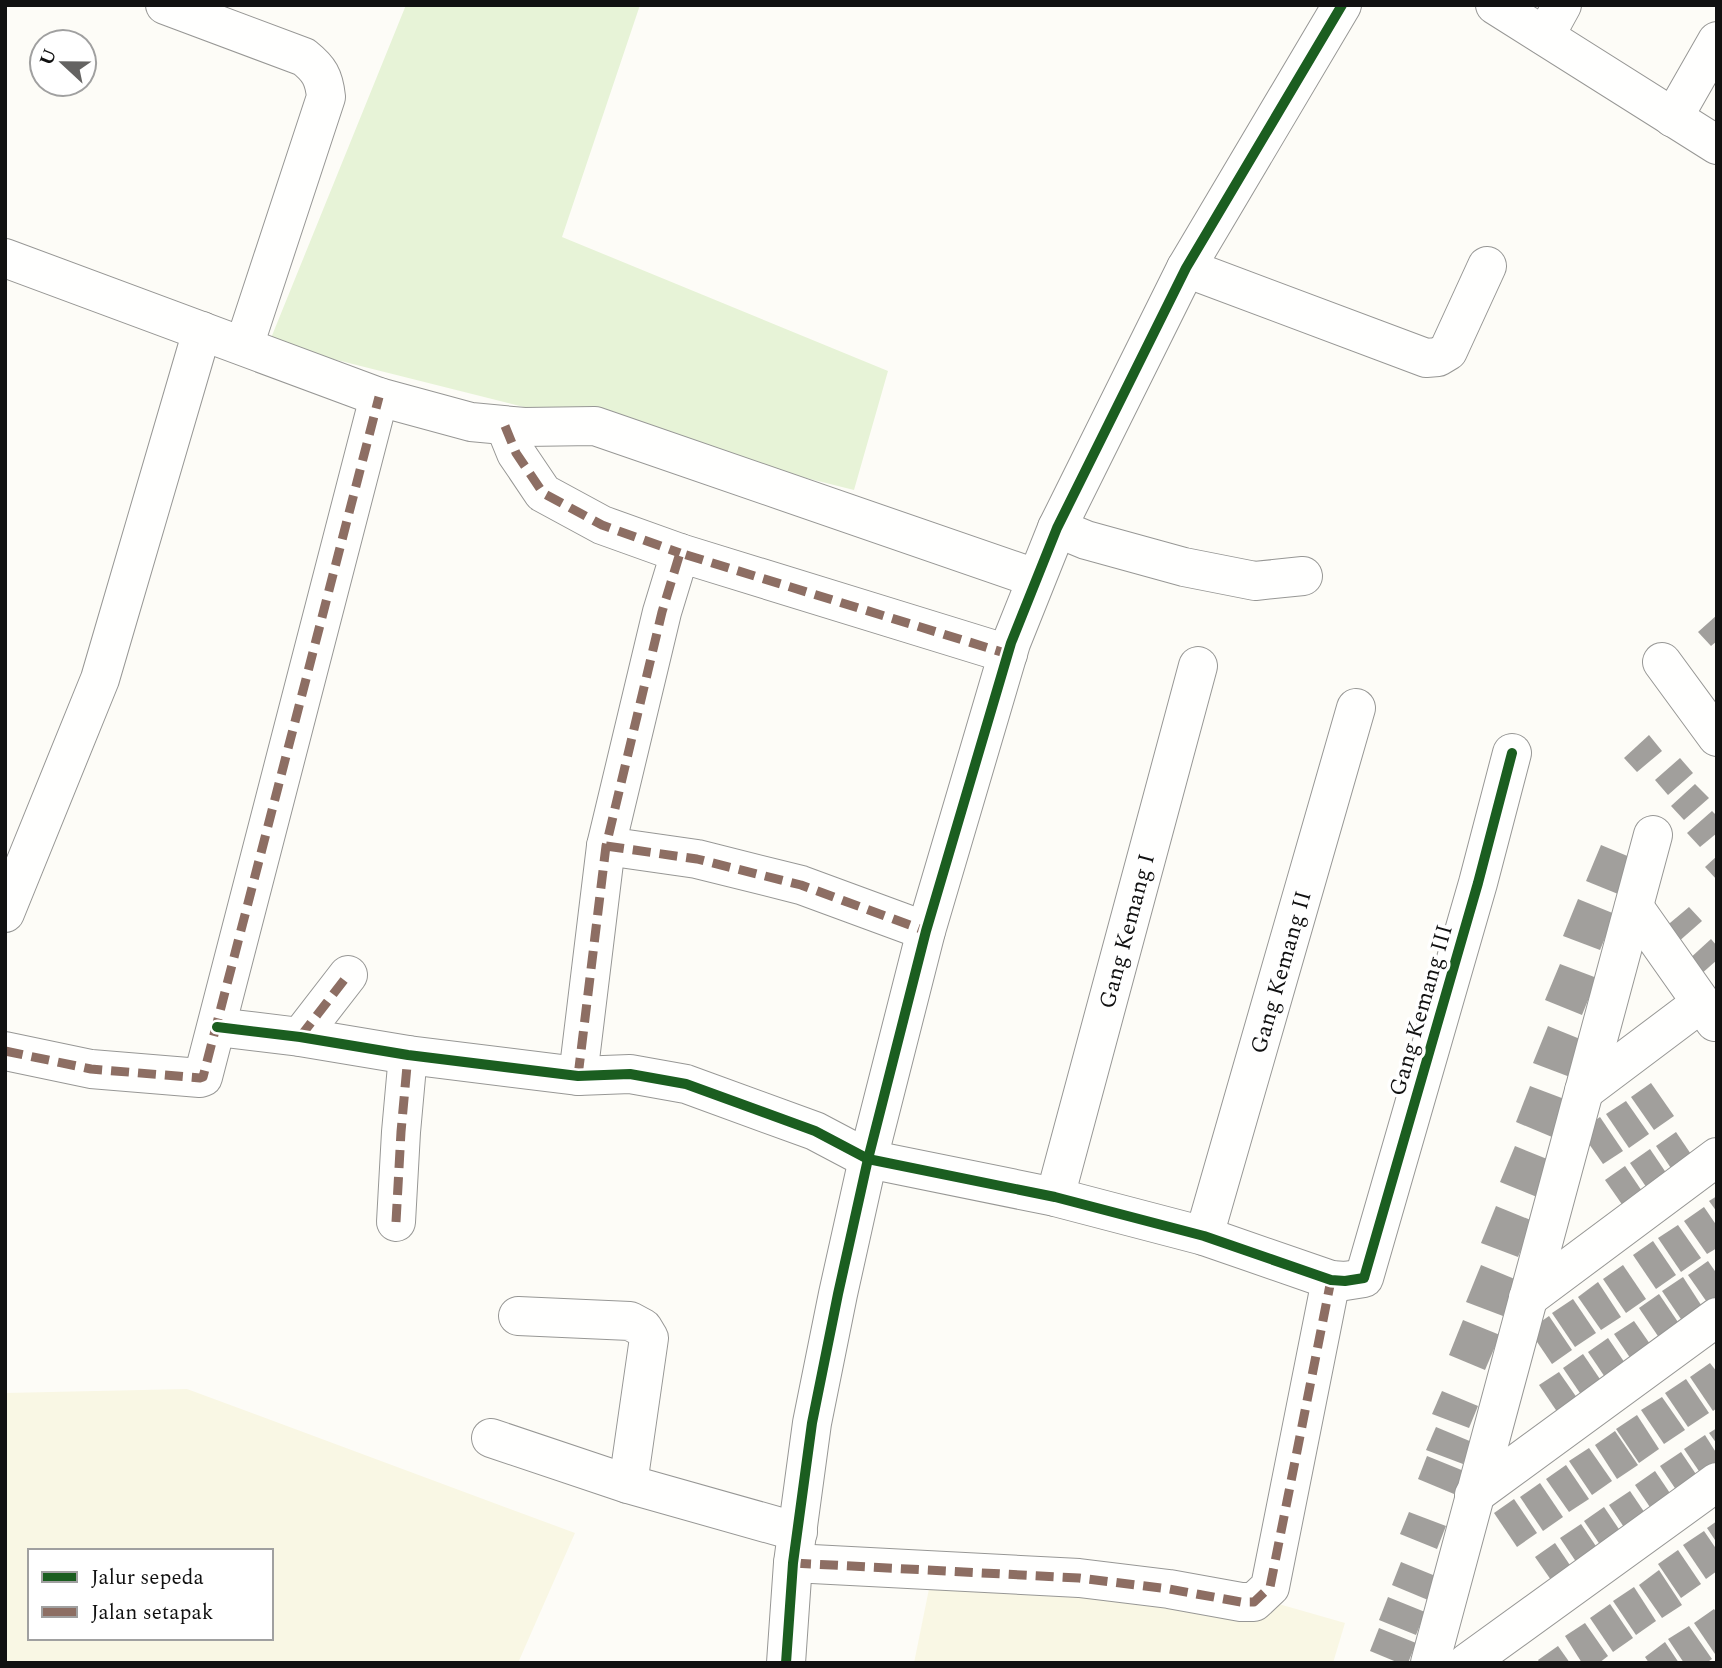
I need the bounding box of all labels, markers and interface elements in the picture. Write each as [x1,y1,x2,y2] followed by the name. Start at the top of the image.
[28,28,98,98] north arrow
[32,44,65,70] text: U
[1090,850,1165,1013] street label: Gang Kemang I
[1241,887,1321,1058] street label: Gang Kemang II
[1380,920,1463,1100] street label: Gang Kemang III
[28,1549,273,1640] legend
[91,1562,204,1594] text: Jalur sepeda
[91,1597,214,1629] text: Jalan setapak

